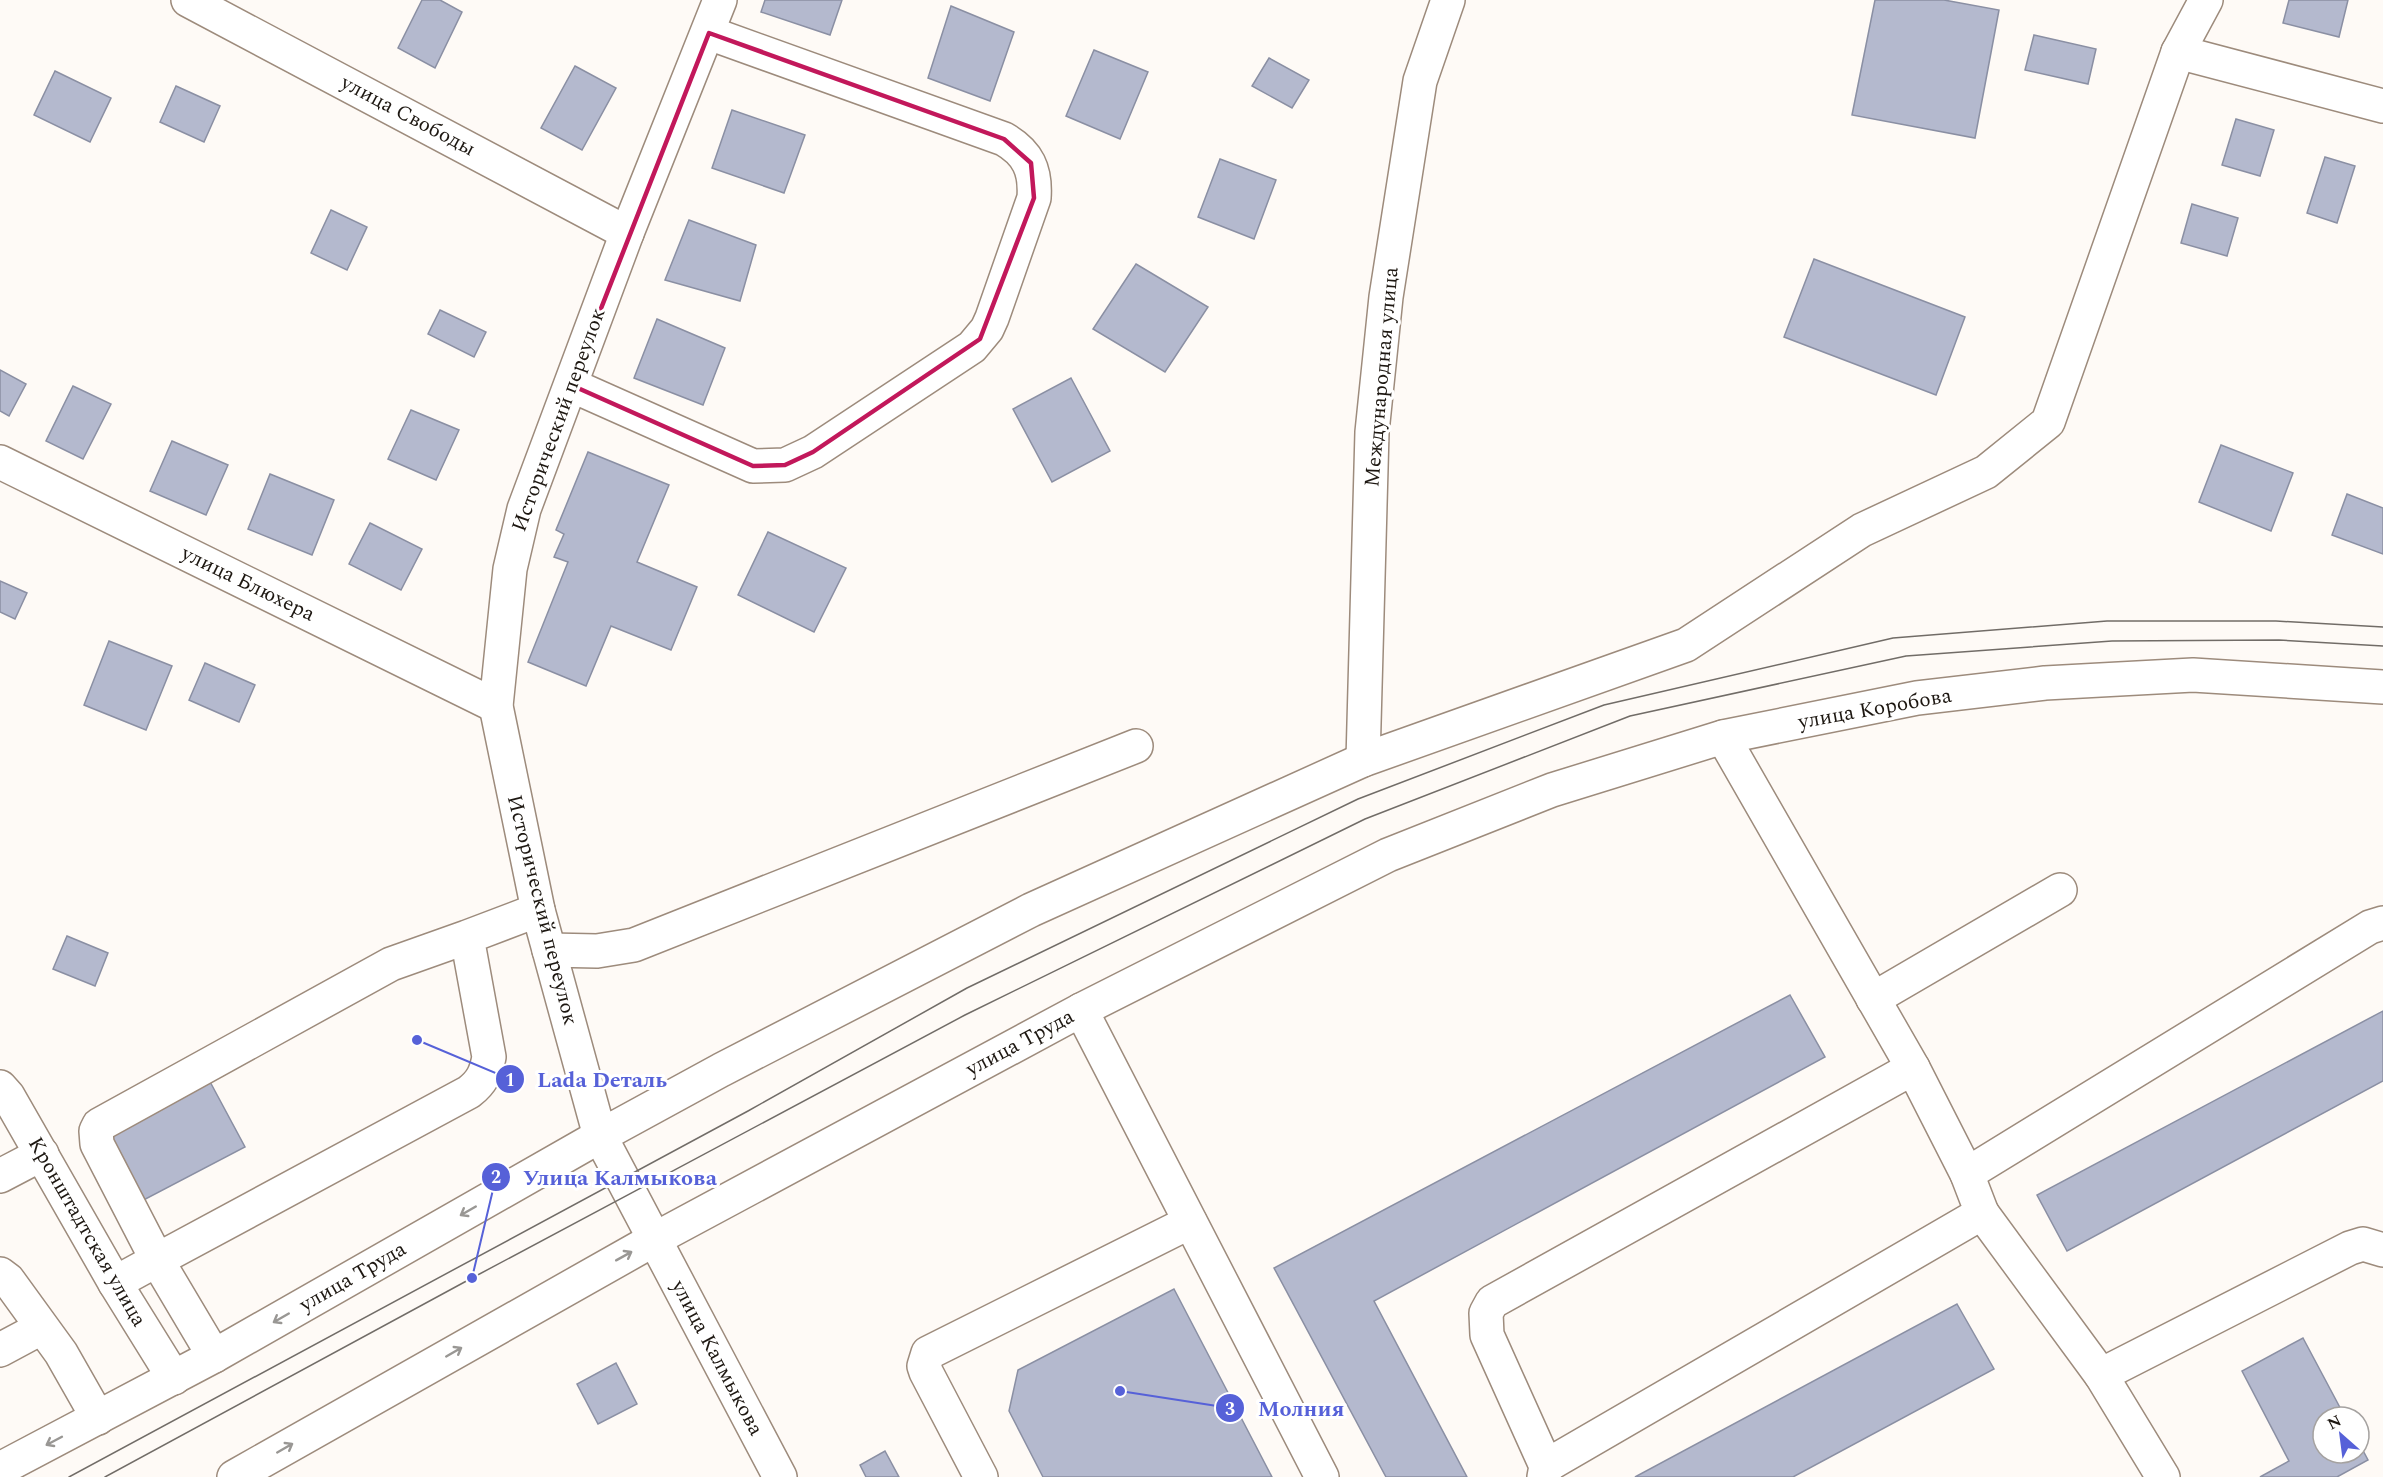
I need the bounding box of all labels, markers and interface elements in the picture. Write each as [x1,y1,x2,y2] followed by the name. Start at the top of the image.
[334,67,481,165] street label: улица Свободы
[1356,265,1408,488] street label: Международная улица
[504,303,615,537] street label: Исторический переулок
[175,537,321,631] street label: улица Блюхера
[1795,680,1955,738] street label: улица Коробова
[498,791,586,1029] street label: Исторический переулок
[959,1001,1081,1085] street label: улица Труда
[495,1059,679,1099] callout: Lada Dеталь
[537,1064,667,1097] text: Lada Dеталь
[505,1067,515,1094] text: 1
[19,1131,155,1334] street label: Кронштадтская улица
[481,1157,729,1197] callout: Улица Калмыкова
[523,1162,718,1195] text: Улица Калмыкова
[491,1164,501,1191] text: 2
[460,1205,477,1217] one-way arrow
[293,1233,413,1321] street label: улица Труда
[615,1250,632,1262] one-way arrow
[662,1273,772,1442] street label: улица Калмыкова
[273,1313,290,1325] one-way arrow
[445,1345,462,1357] one-way arrow
[1215,1388,1356,1428] callout: Молния
[1258,1393,1344,1426] text: Молния
[1225,1396,1235,1423] text: 3
[2311,1405,2371,1465] north arrow
[2323,1409,2346,1436] text: N
[45,1436,63,1447] one-way arrow
[276,1442,293,1454] one-way arrow

